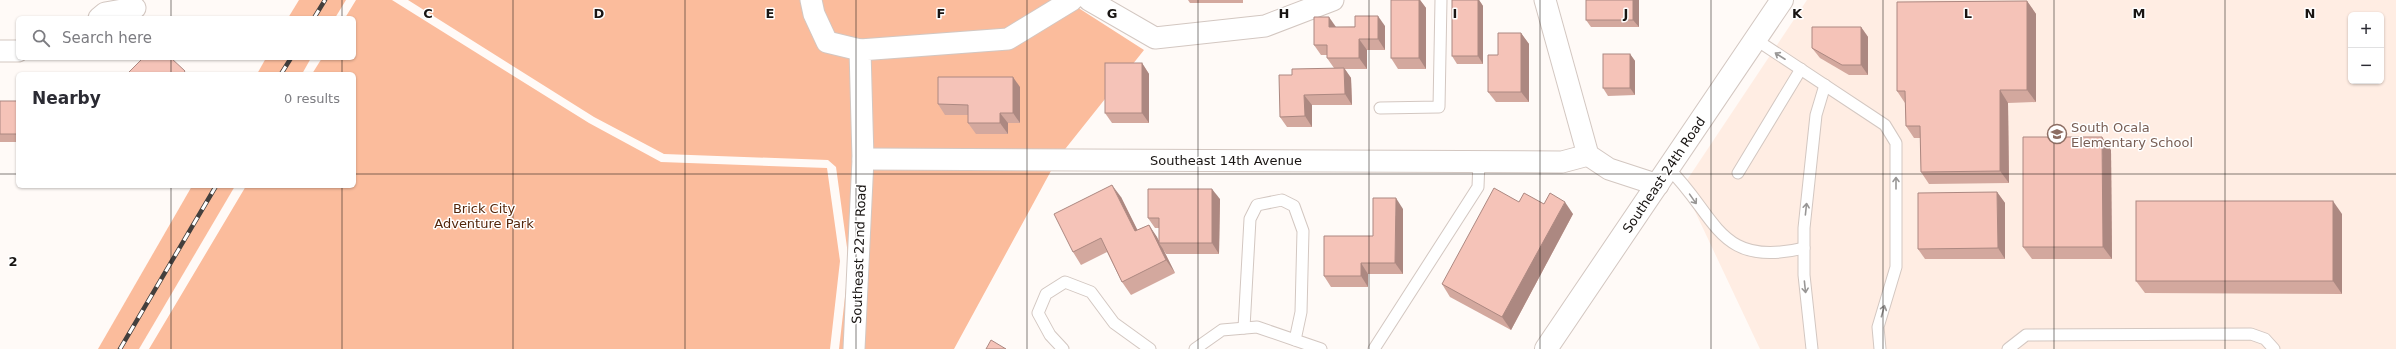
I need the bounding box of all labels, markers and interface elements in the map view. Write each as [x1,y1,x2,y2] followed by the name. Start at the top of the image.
[423,6,433,21] text: C
[594,6,605,21] text: D
[766,6,774,21] text: E
[937,6,945,21] text: F
[1107,6,1117,21] text: G
[1279,6,1289,21] text: H
[1453,6,1457,21] text: I
[1623,6,1628,21] text: J
[1792,6,1803,21] text: K
[1964,6,1972,21] text: L
[2133,6,2145,21] text: M
[2305,6,2315,21] text: N
[2348,12,2384,84] map controls
[2348,12,2384,48] button: +
[16,16,356,60] search box
[30,27,52,49] icon: search
[62,29,152,47] text: Search here
[2348,48,2384,84] button: −
[1775,51,1786,60] one-way arrow
[32,88,101,108] text: Nearby
[284,91,340,106] text: 0 results
[1620,114,1708,236] street label: Southeast 24th Road
[2071,120,2193,150] place label: South Ocala Elementary School
[2046,123,2068,145] school or university icon: South Ocala Elementary School
[1150,153,1302,168] street label: Southeast 14th Avenue
[1892,177,1900,190] one-way arrow
[849,184,869,324] street label: Southeast 22nd Road
[1689,193,1697,204] one-way arrow
[434,201,534,231] park label: Brick City Adventure Park
[1802,203,1810,216] one-way arrow
[8,254,18,269] text: 2
[1802,280,1809,293] one-way arrow
[1880,304,1887,317] one-way arrow

